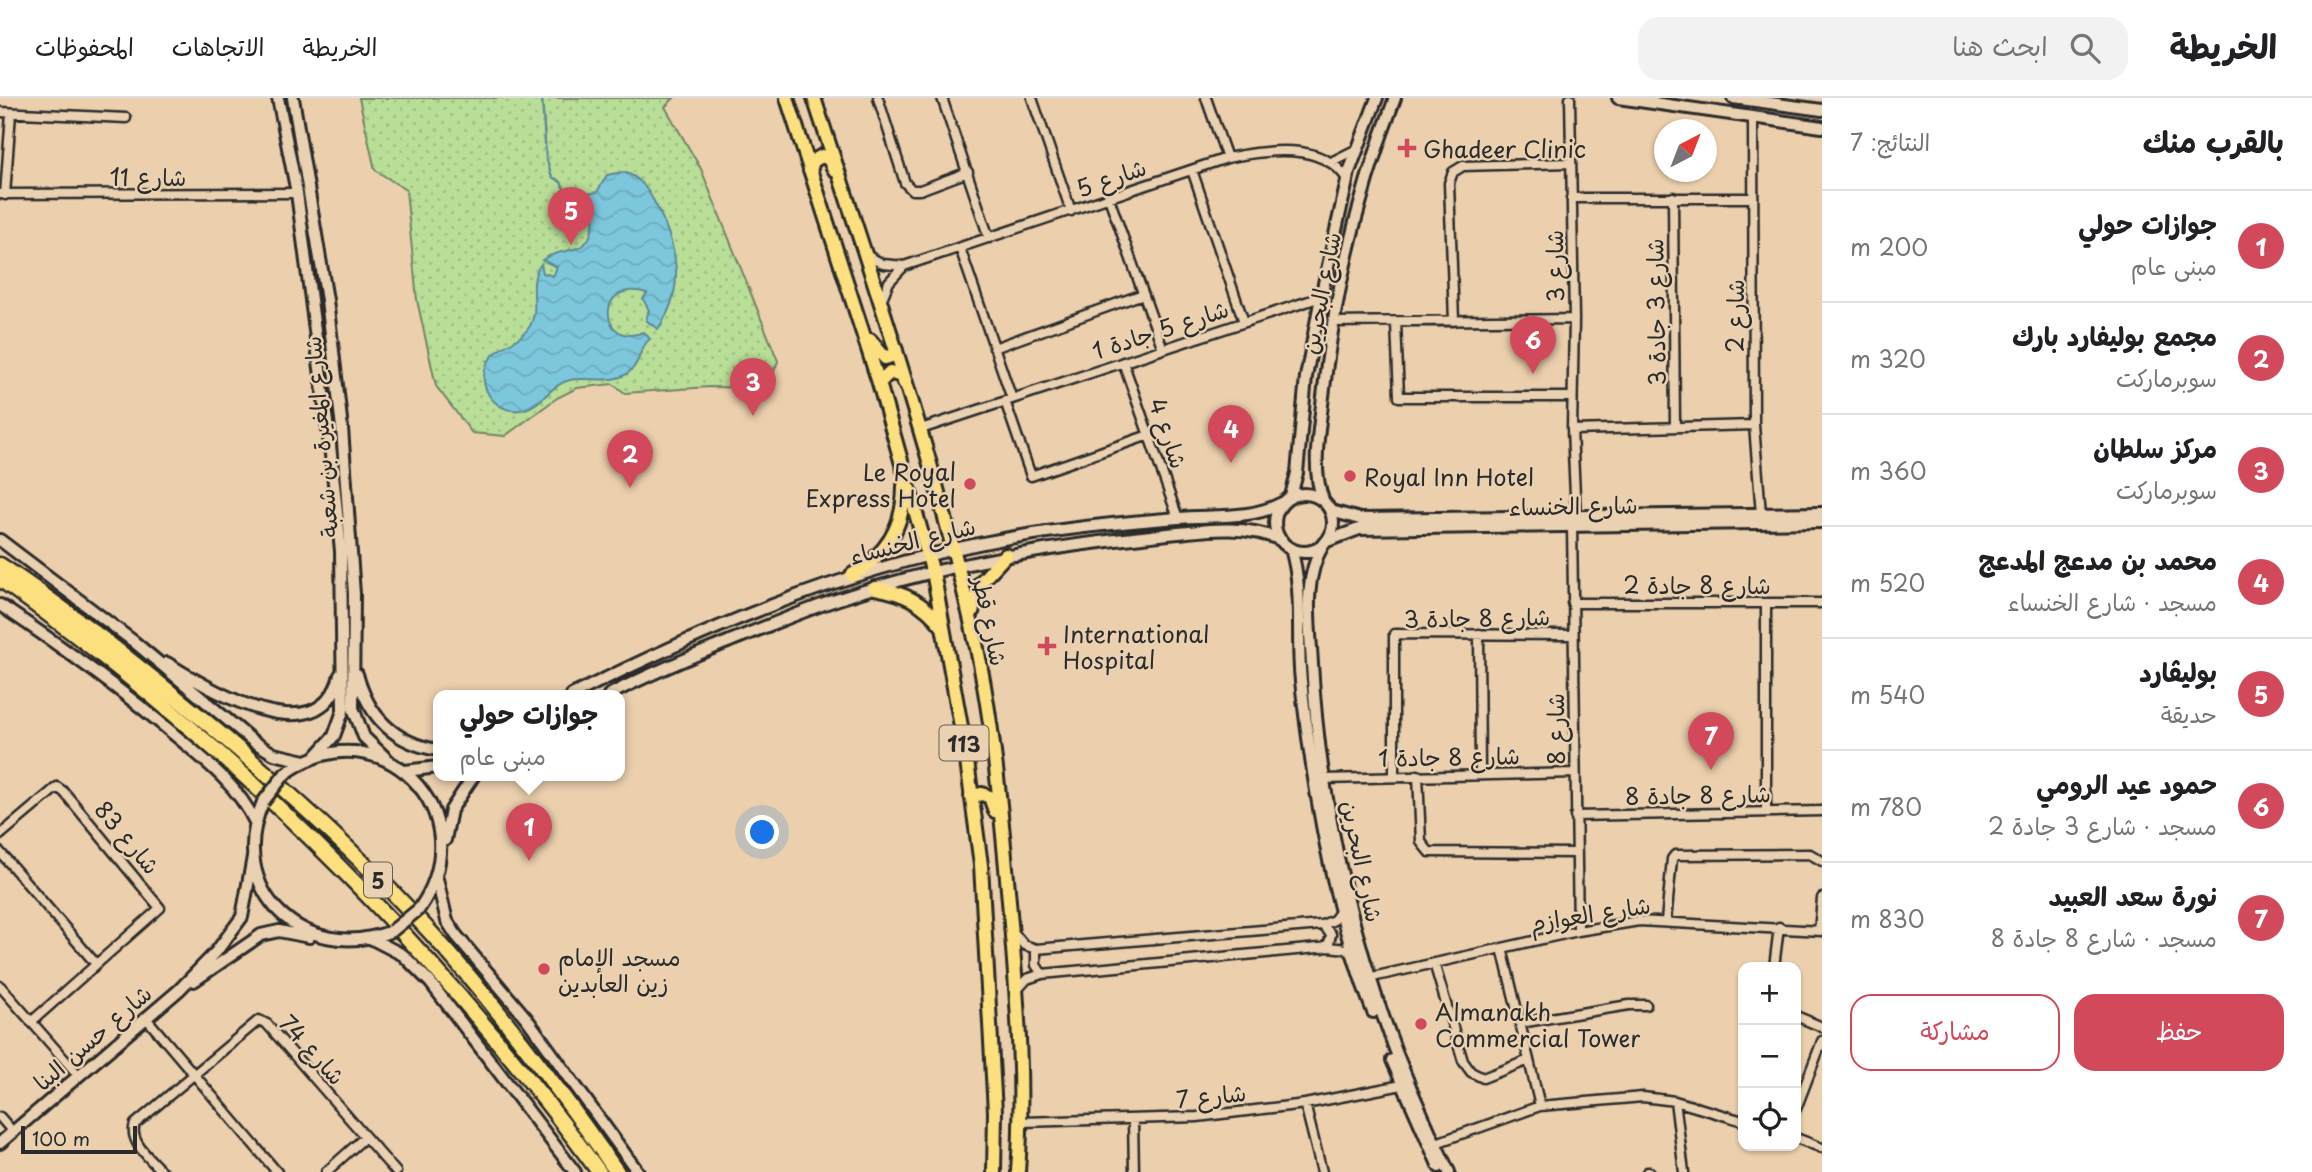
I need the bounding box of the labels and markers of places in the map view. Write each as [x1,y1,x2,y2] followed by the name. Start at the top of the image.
[1423,131,1586,166] place label: Ghadeer Clinic
[1397,138,1417,158] marker: Ghadeer Clinic
[548,187,594,245] pin: 5
[1510,316,1556,374] pin: 6
[730,358,776,416] pin: 3
[1208,405,1254,463] pin: 4
[607,430,653,488] pin: 2
[805,454,956,515] place label: Le Royal Express Hotel
[1364,459,1534,494] place label: Royal Inn Hotel
[1342,468,1358,484] marker: Royal Inn Hotel
[962,476,978,492] marker: Le Royal Express Hotel
[1063,616,1209,677] place label: International Hospital
[1037,636,1057,656] marker: International Hospital
[1688,712,1734,770] pin: 7
[506,803,552,861] pin: 1
[558,939,681,1000] place label: مسجد الإمام زين العابدين
[536,961,552,977] marker: مسجد الإمام زين العابدين
[1435,994,1640,1055] place label: Almanakh Commercial Tower
[1413,1016,1429,1032] marker: Almanakh Commercial Tower

